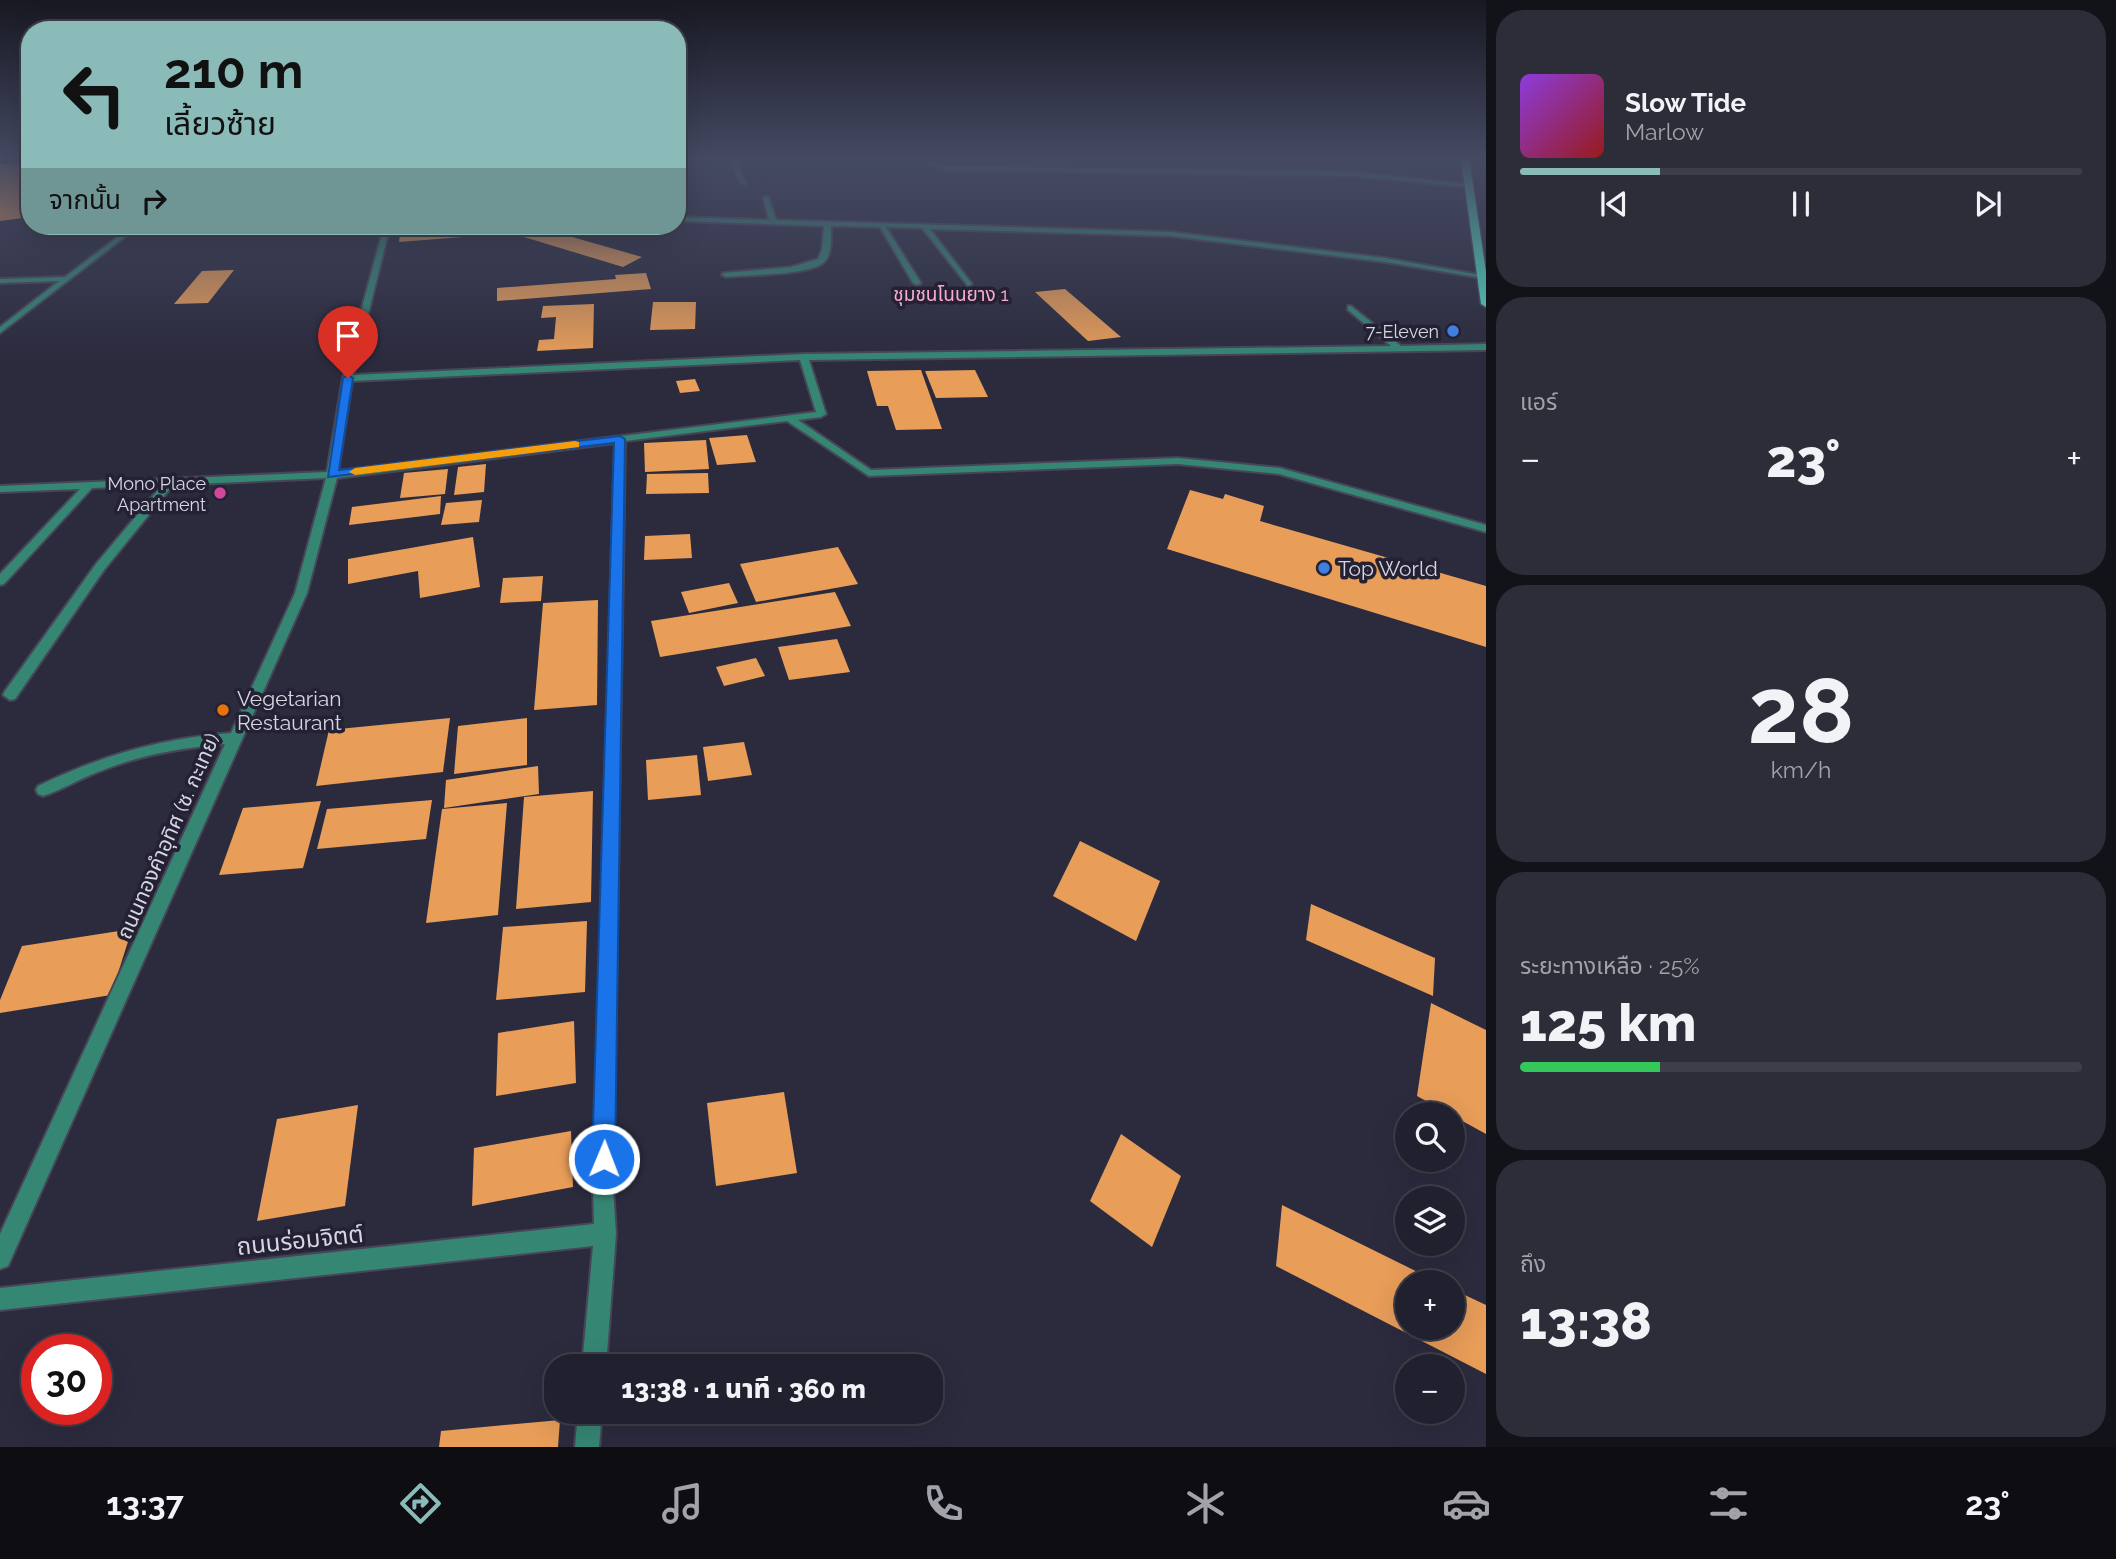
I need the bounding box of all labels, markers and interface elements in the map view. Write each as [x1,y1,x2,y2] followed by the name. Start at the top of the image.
[164,42,303,99] text: 210 m
[49,49,140,140] icon: left
[1625,88,1746,118] text: Slow Tide
[164,105,276,142] text: เลี้ยวซ้าย
[1625,118,1704,145] text: Marlow
[135,182,173,220] icon: right
[49,185,121,215] text: จากนั้น
[1595,185,1633,223] icon: previous
[1782,185,1820,223] icon: pause
[1969,185,2007,223] icon: next
[893,283,1009,306] district label: ชุมชนโนนยาง 1
[318,306,378,378] pin
[329,317,367,355] icon: arrive
[1366,321,1439,342] place label: 7-Eleven
[1445,323,1461,339] marker: 7-Eleven
[1520,388,1557,415] text: แอร์
[1766,428,1840,489] text: 23°
[1520,436,1540,481] text: −
[2066,436,2082,481] text: +
[108,473,206,515] place label: Mono Place Apartment
[212,485,228,501] marker: Mono Place Apartment
[1338,556,1438,581] place label: Top World
[1316,560,1332,576] marker: Top World
[1748,657,1854,764] text: 28
[237,686,342,735] place label: Vegetarian Restaurant
[215,702,231,718] marker: Vegetarian Restaurant
[111,729,226,943] street label: ถนนทองคำอุทิศ (ซ. กะเทย)
[1771,756,1831,783] text: km/h
[1520,952,1700,979] text: ระยะทางเหลือ · 25%
[1520,992,1696,1053] text: 125 km
[1395,1102,1465,1424] map controls
[1395,1102,1465,1172] button: search
[567,1122,641,1196] position arrow
[1395,1186,1465,1256] button: layers
[235,1219,365,1261] street label: ถนนร่อมจิตต์
[1520,1250,1546,1277] text: ถึง
[1395,1270,1465,1340] button: +
[1520,1290,1652,1351] text: 13:38
[21,1334,112,1425] speed limit sign: 30
[1395,1354,1465,1424] button: −
[621,1374,866,1404] text: 13:38 · 1 นาที · 360 m
[396,1479,445,1528] icon: directions
[658,1479,707,1528] icon: music
[919,1479,968,1528] icon: phone
[1181,1479,1230,1528] icon: climate
[1442,1479,1491,1528] icon: car
[1704,1479,1753,1528] icon: filters
[106,1485,184,1522] text: 13:37
[1965,1485,2010,1522] text: 23°

